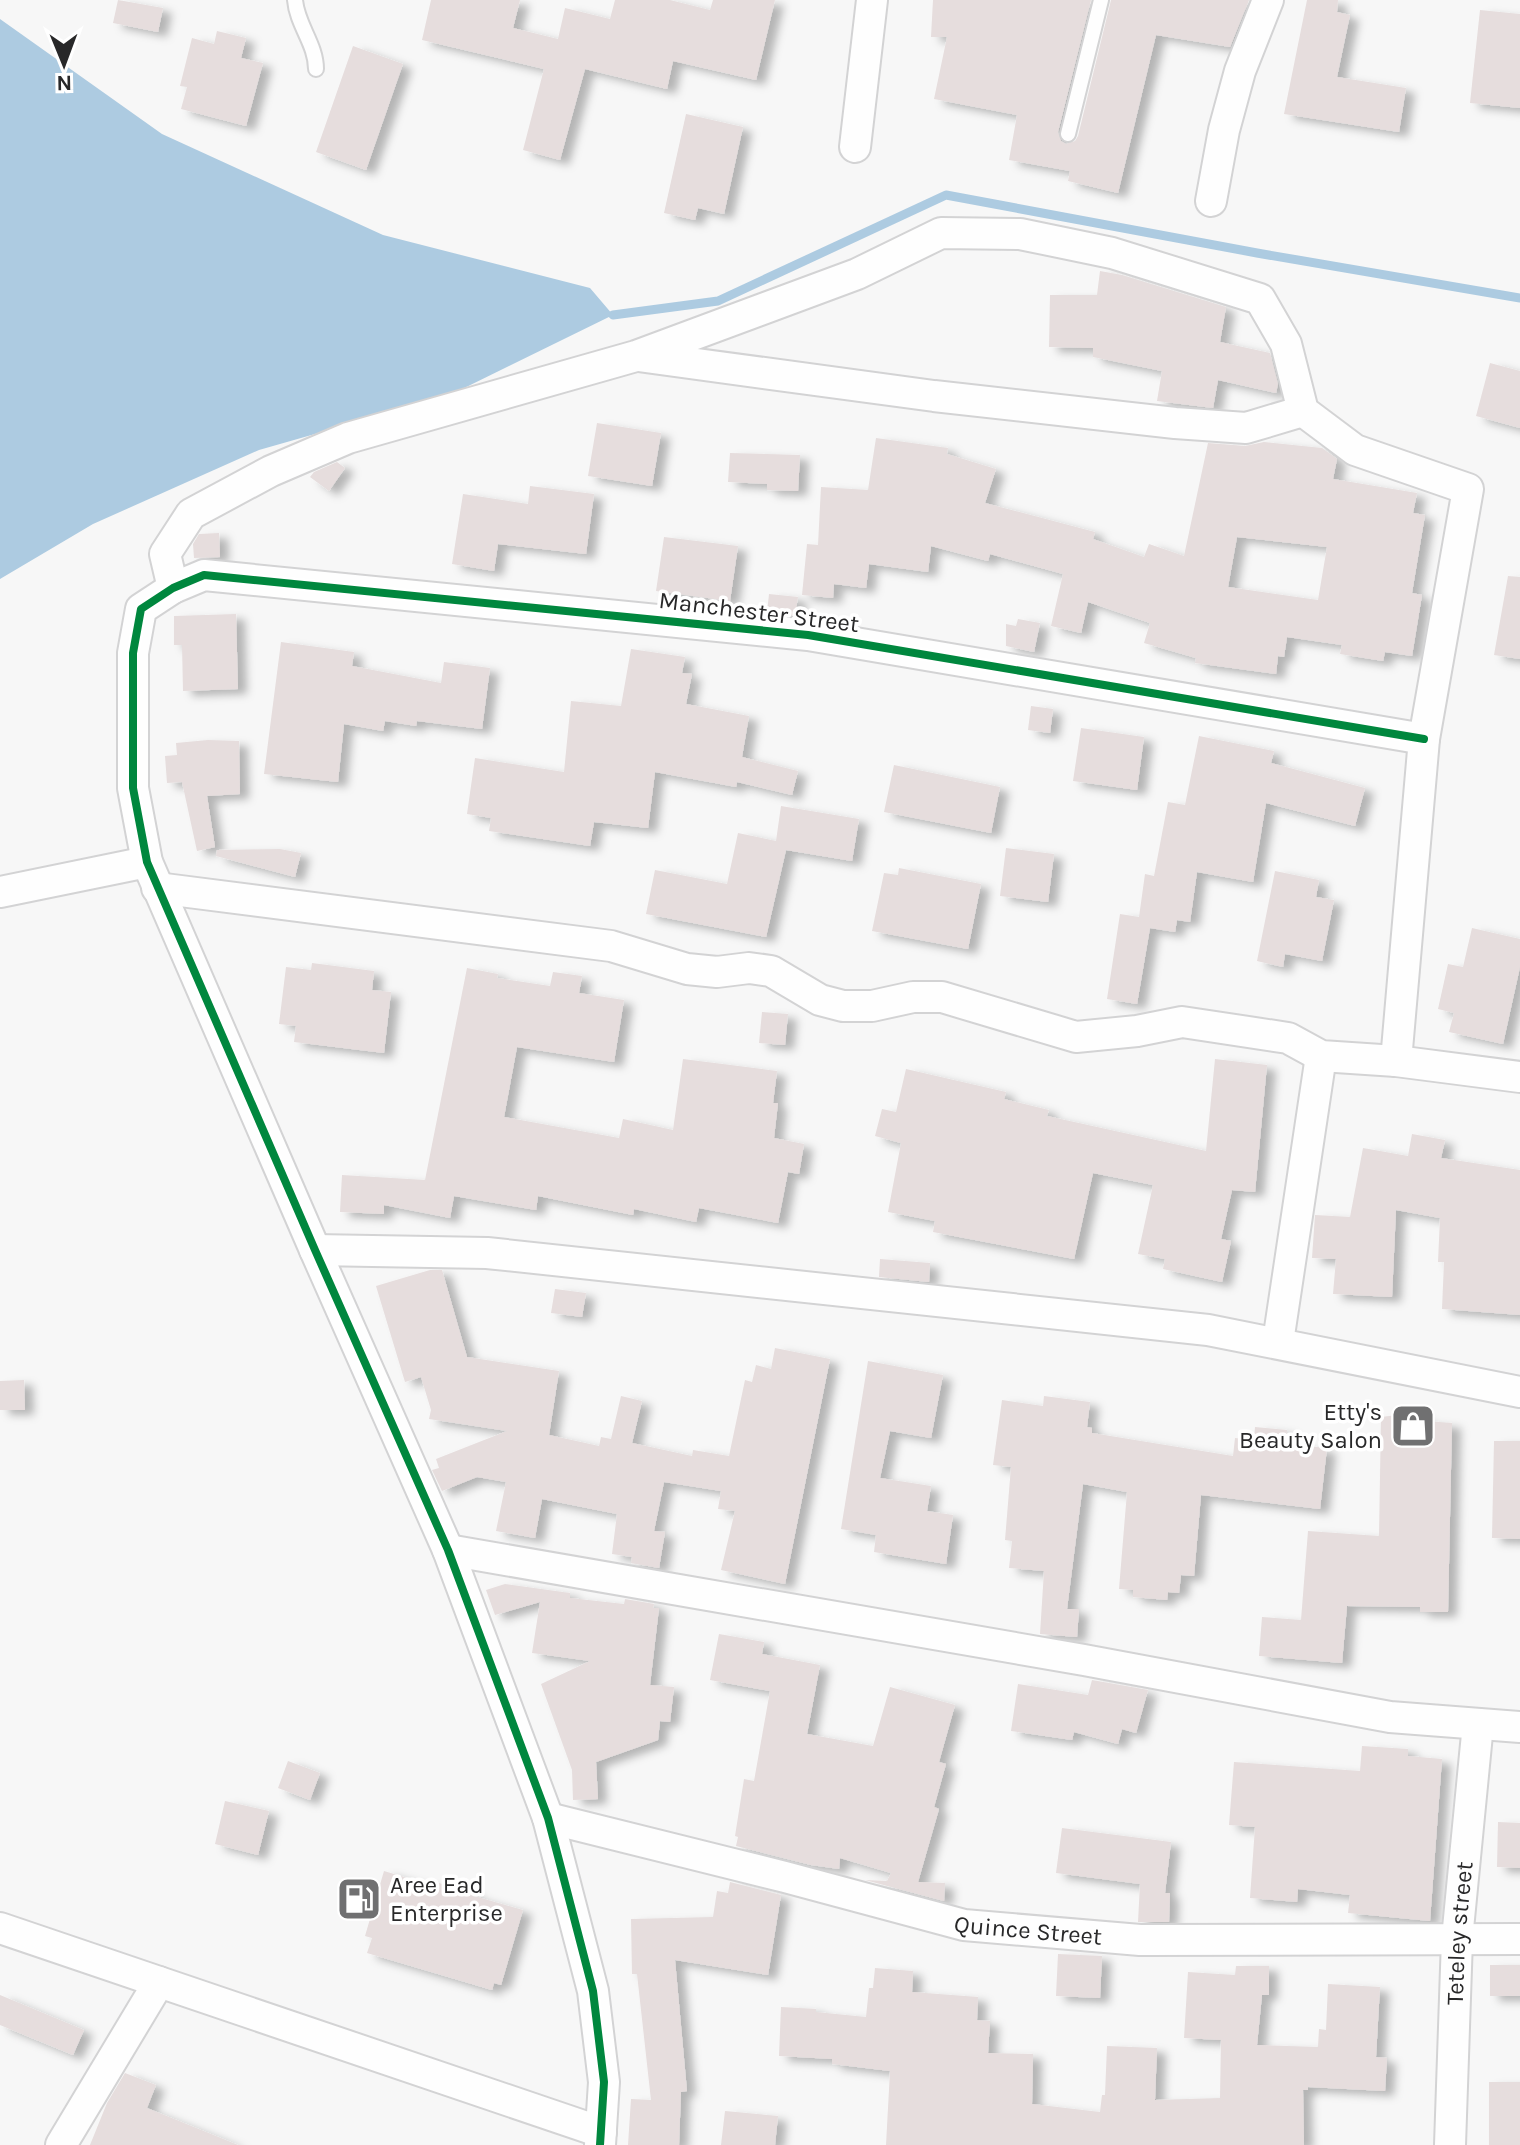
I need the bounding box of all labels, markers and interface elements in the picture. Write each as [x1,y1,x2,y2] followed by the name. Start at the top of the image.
[24,24,104,104] north arrow
[56,70,72,96] text: N
[657,586,861,638] street label: Manchester Street
[1239,1398,1382,1454] place label: Etty's Beauty Salon
[1389,1402,1437,1450] shop icon: Etty's Beauty Salon
[1441,1860,1478,2006] street label: Teteley street
[390,1871,503,1927] place label: Aree Ead Enterprise
[335,1875,383,1923] fuel station icon: Aree Ead Enterprise
[951,1909,1103,1951] street label: Quince Street

